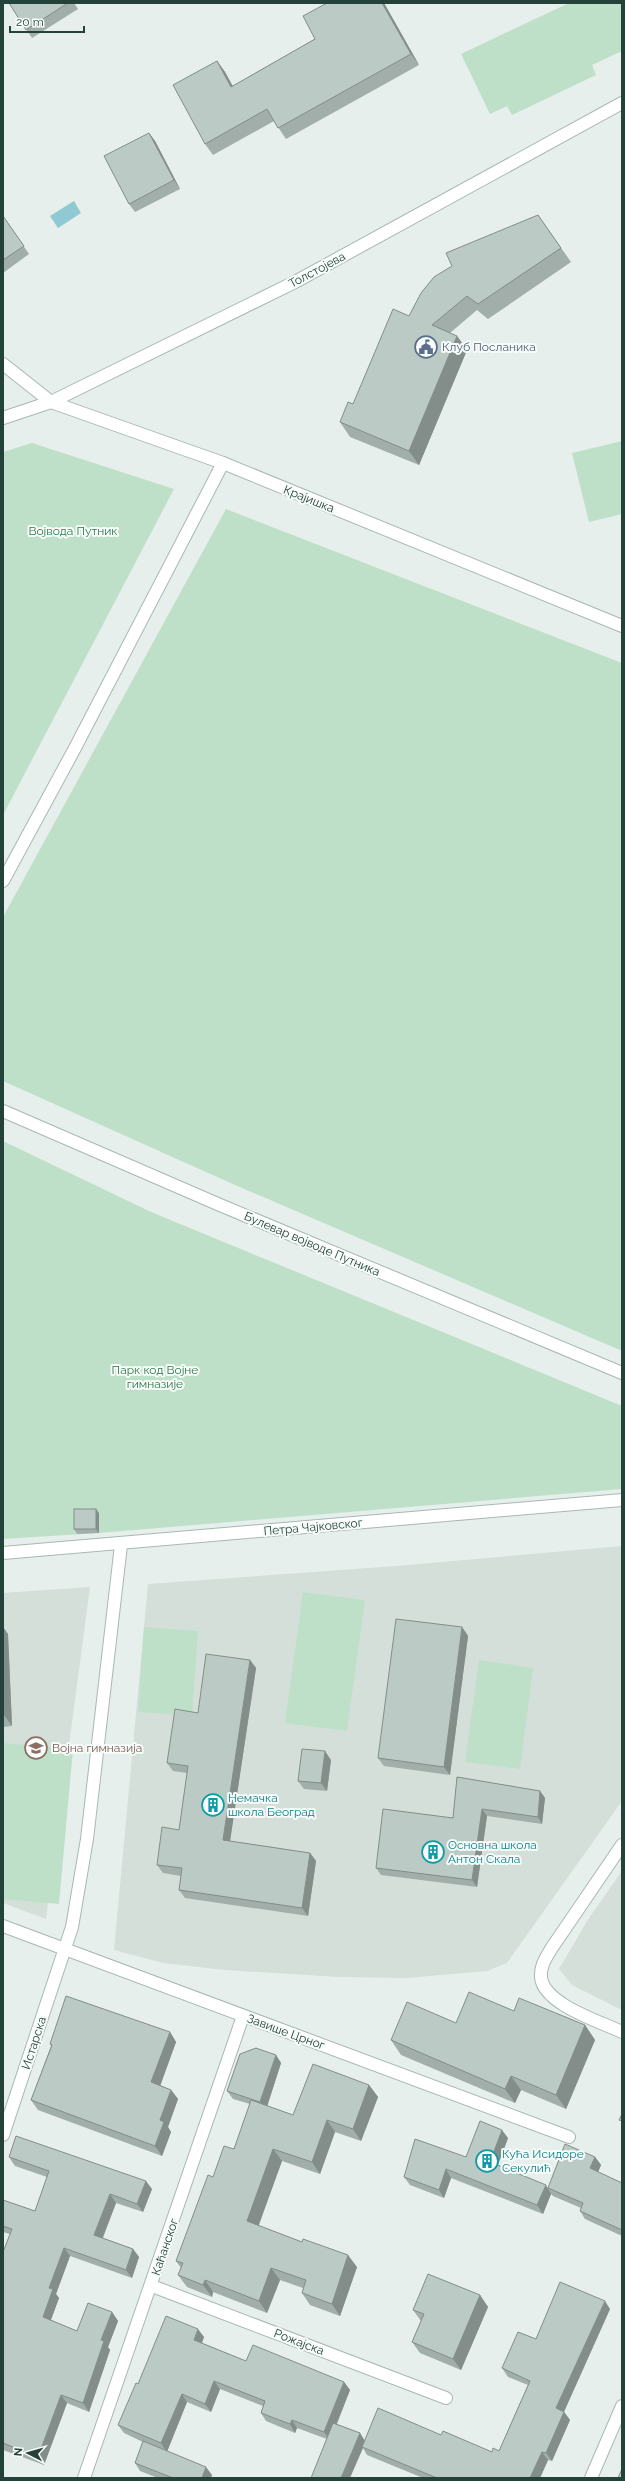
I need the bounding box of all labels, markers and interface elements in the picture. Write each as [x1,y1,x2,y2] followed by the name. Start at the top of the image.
[10,8,84,34] scale bar
[16,15,44,29] text: 20 m
[286,249,348,291] street label: Толстојева
[413,334,439,360] public building icon: Клуб Посланика
[442,340,536,354] place label: Клуб Посланика
[281,482,337,516] street label: Крајишка
[28,524,118,538] park label: Војвода Путник
[242,1209,382,1279] street label: Булевар војводе Путника
[112,1363,198,1391] park label: Парк код Војне гимназије
[263,1516,363,1538] street label: Петра Чајковског
[23,1735,49,1761] school or university icon: Војна гимназија
[52,1741,142,1755] place label: Војна гимназија
[228,1791,315,1819] place label: Немачка школа Београд
[200,1792,226,1818] building icon: Немачка школа Београд
[448,1838,537,1866] place label: Основна школа Антон Скала
[420,1839,446,1865] building icon: Основна школа Антон Скала
[245,2011,327,2053] street label: Завише Црног
[19,2015,49,2071] street label: Истарска
[502,2147,584,2175] place label: Кућа Исидоре Секулић
[474,2148,500,2174] building icon: Кућа Исидоре Секулић
[149,2217,181,2277] street label: Каћанског
[272,2326,326,2358] street label: Рожајска
[8,2433,48,2473] north arrow
[12,2447,25,2457] text: N

